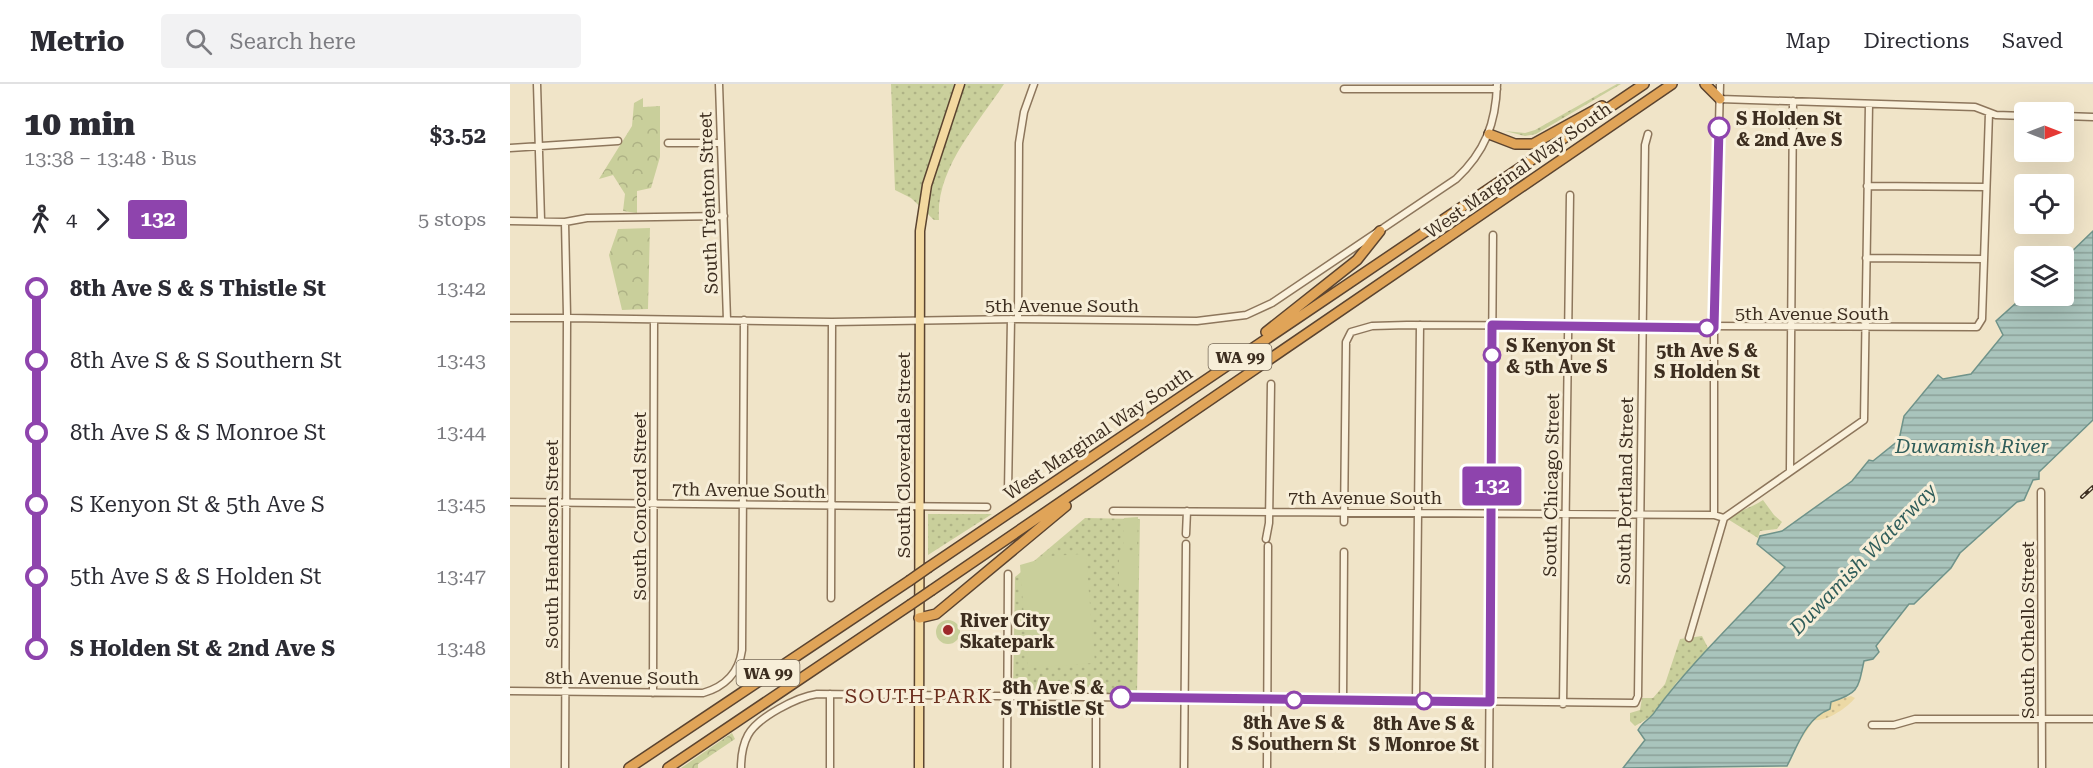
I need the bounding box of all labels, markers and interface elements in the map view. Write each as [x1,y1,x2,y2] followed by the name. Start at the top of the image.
[161,14,581,68] search box
[30,25,125,58] text: Metrio
[182,25,215,58] icon: search
[230,29,356,54] text: Search here
[1786,29,1830,53] text: Map
[1863,29,1969,53] text: Directions
[2002,29,2063,53] text: Saved
[1421,97,1616,242] street label: West Marginal Way South
[2014,102,2074,162] north arrow
[2014,102,2074,306] map controls
[24,104,135,143] text: 10 min
[1736,108,1842,150] place label: S Holden St & 2nd Ave S
[694,111,722,295] street label: South Trenton Street
[1708,117,1730,139] marker: S Holden St & 2nd Ave S
[430,123,486,148] text: $3.52
[24,146,196,170] text: 13:38 – 13:48 · Bus
[2014,174,2074,234] button: locate
[24,203,57,236] icon: walk
[86,203,119,236] icon: forward
[66,207,77,231] text: 4
[140,207,175,231] text: 132
[418,207,486,231] text: 5 stops
[2014,246,2074,306] button: layers
[70,276,326,301] text: 8th Ave S & S Thistle St
[436,276,486,300] text: 13:42
[985,295,1139,316] street label: 5th Avenue South
[1735,303,1889,324] street label: 5th Avenue South
[1698,319,1716,337] marker: 5th Ave S & S Holden St
[1506,335,1615,377] place label: S Kenyon St & 5th Ave S
[1654,340,1760,382] place label: 5th Ave S & S Holden St
[1208,344,1272,370] road number: WA 99
[1483,346,1501,364] marker: S Kenyon St & 5th Ave S
[70,348,342,373] text: 8th Ave S & S Southern St
[436,348,486,372] text: 13:43
[893,352,914,558] street label: South Cloverdale Street
[1000,362,1196,504] street label: West Marginal Way South
[1539,393,1563,577] street label: South Chicago Street
[1613,397,1637,585] street label: South Portland Street
[629,412,650,600] street label: South Concord Street
[70,420,326,445] text: 8th Ave S & S Monroe St
[436,420,486,444] text: 13:44
[1894,434,2049,458] water label: Duwamish River
[541,439,562,649] street label: South Henderson Street
[1458,466,1526,506] line badge: 132
[1474,474,1510,498] text: 132
[672,478,827,502] street label: 7th Avenue South
[1784,478,1942,640] water label: Duwamish Waterway
[1288,487,1442,508] street label: 7th Avenue South
[70,492,325,517] text: S Kenyon St & 5th Ave S
[436,492,486,516] text: 13:45
[2017,541,2038,719] street label: South Othello Street
[70,564,322,589] text: 5th Ave S & S Holden St
[436,564,486,588] text: 13:47
[960,610,1055,652] place label: River City Skatepark
[941,623,955,637] marker: River City Skatepark
[70,636,335,661] text: S Holden St & 2nd Ave S
[436,636,486,660] text: 13:48
[736,660,800,686] road number: WA 99
[545,667,699,688] street label: 8th Avenue South
[1001,677,1104,719] place label: 8th Ave S & S Thistle St
[845,684,993,708] district label: SOUTH PARK
[1110,686,1132,708] marker: 8th Ave S & S Thistle St
[1285,691,1303,709] marker: 8th Ave S & S Southern St
[1415,692,1433,710] marker: 8th Ave S & S Monroe St
[1232,712,1356,754] place label: 8th Ave S & S Southern St
[1369,713,1479,755] place label: 8th Ave S & S Monroe St

